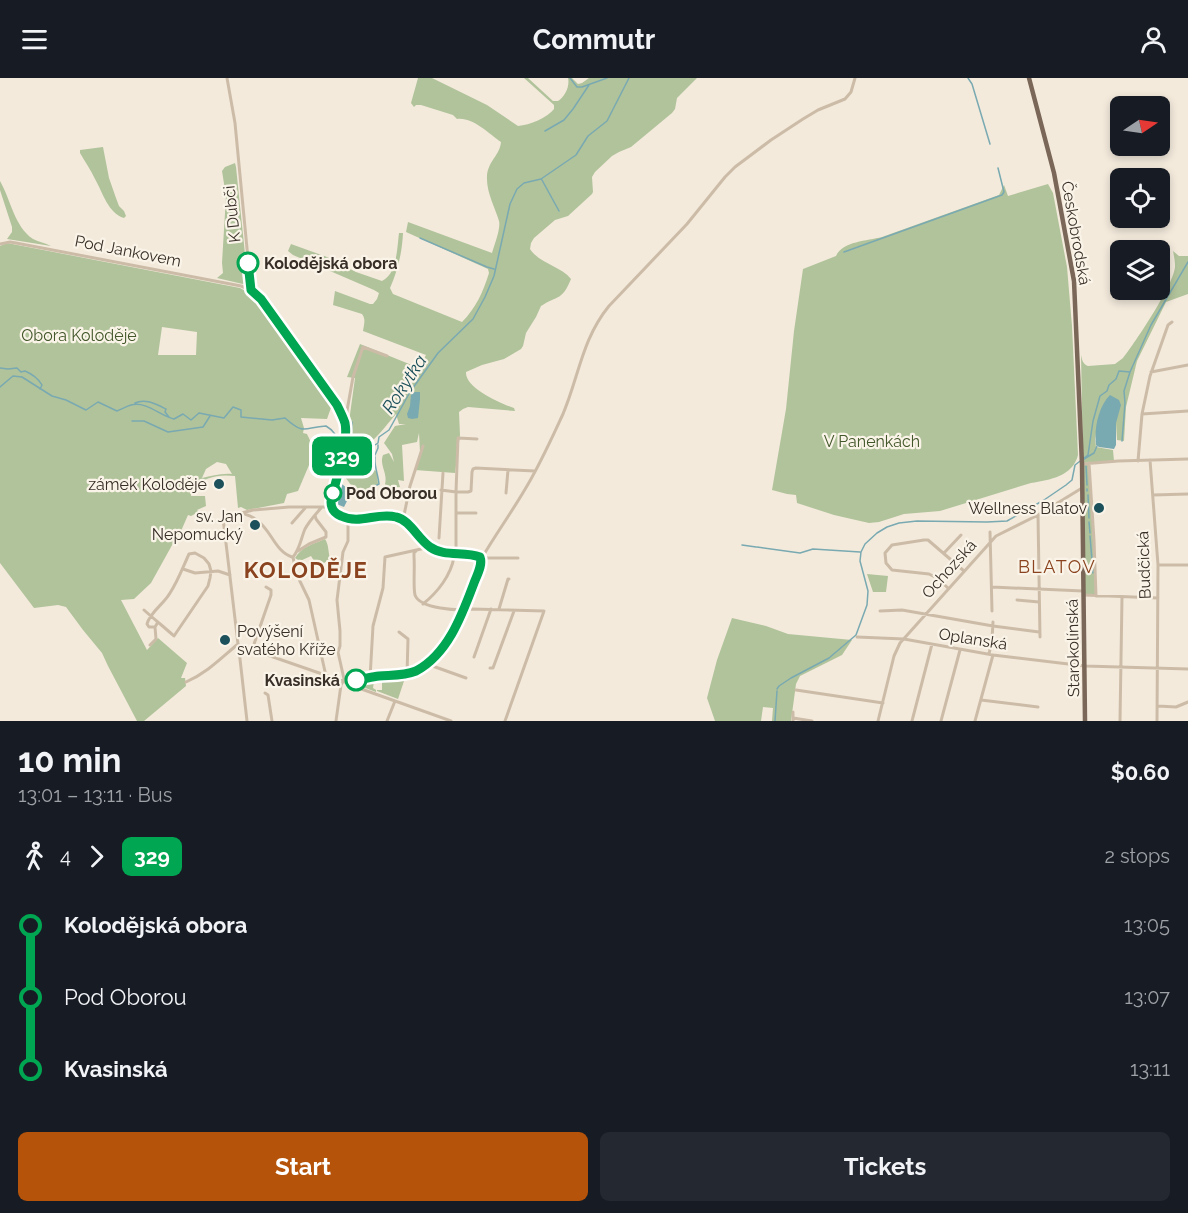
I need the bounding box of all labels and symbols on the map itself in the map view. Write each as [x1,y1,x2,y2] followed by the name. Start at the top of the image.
[1110,96,1170,156] north arrow
[1058,179,1095,286] street label: Českobrodská
[220,185,244,243] street label: K Dubči
[73,231,183,271] street label: Pod Jankovem
[237,252,259,274] marker: Kolodějská obora
[264,254,397,273] place label: Kolodějská obora
[21,326,137,345] park label: Obora Koloděje
[377,351,431,417] water label: Rokytka
[824,432,920,451] park label: V Panenkách
[308,436,376,476] line badge: 329
[88,475,207,494] place label: zámek Koloděje
[212,477,226,491] marker: zámek Koloděje
[324,484,342,502] marker: Pod Oborou
[346,484,437,503] place label: Pod Oborou
[968,499,1087,518] place label: Wellness Blatov
[1092,501,1106,515] marker: Wellness Blatov
[152,507,243,544] place label: sv. Jan Nepomucký
[248,518,262,532] marker: sv. Jan Nepomucký
[1133,531,1155,599] street label: Budčická
[918,536,980,602] street label: Ochozská
[1018,556,1096,577] district label: BLATOV
[244,557,368,583] district label: KOLODĚJE
[1063,599,1083,697] street label: Starokolínská
[237,622,336,659] place label: Povýšení svatého Kříže
[937,624,1009,654] street label: Oplanská
[218,633,232,647] marker: Povýšení svatého Kříže
[345,669,367,691] marker: Kvasinská
[265,671,340,690] place label: Kvasinská

